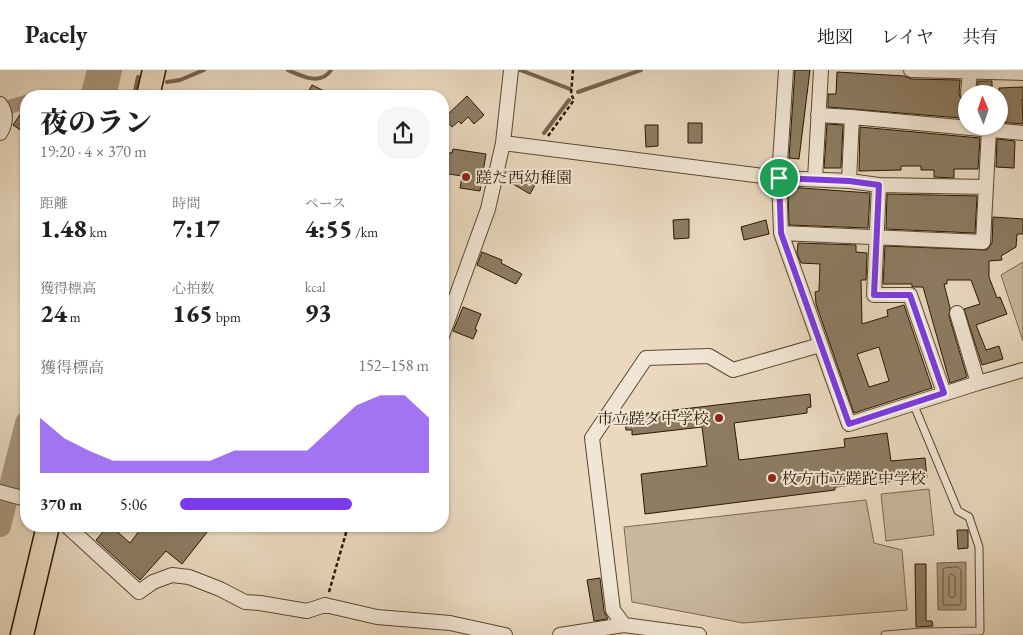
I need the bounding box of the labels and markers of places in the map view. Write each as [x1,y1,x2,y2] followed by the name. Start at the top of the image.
[758,157,800,199] pin
[476,167,572,188] place label: 蹉だ西幼稚園
[460,171,472,183] marker: 蹉だ西幼稚園
[597,408,709,429] place label: 市立蹉ダ中学校
[713,412,725,424] marker: 市立蹉ダ中学校
[782,468,926,489] place label: 枚方市立蹉跎中学校
[766,472,778,484] marker: 枚方市立蹉跎中学校

